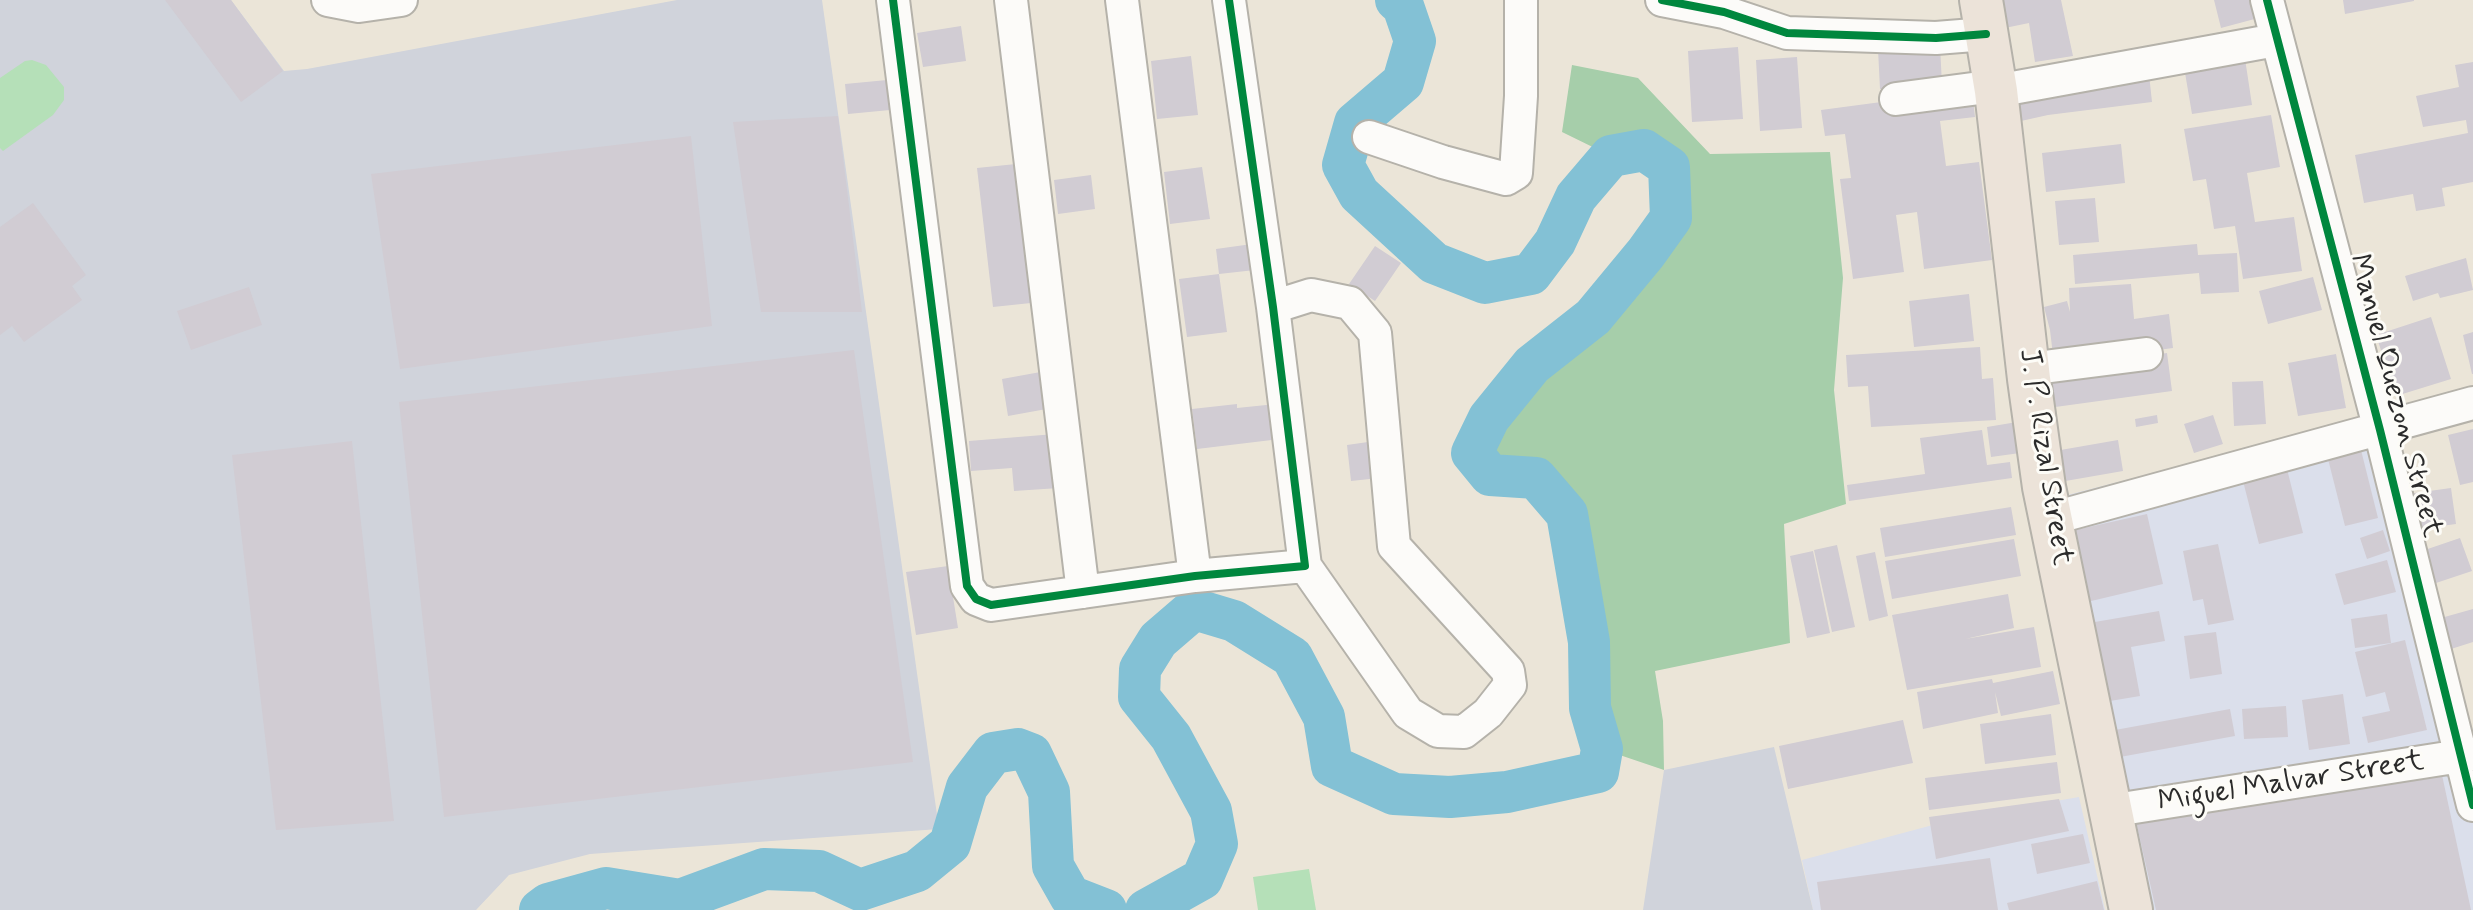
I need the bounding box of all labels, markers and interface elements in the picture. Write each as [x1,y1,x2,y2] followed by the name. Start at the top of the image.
[2339,250,2449,542] street label: Manuel Quezon Street
[2009,346,2079,568] street label: J. P. Rizal Street
[2155,744,2427,822] street label: Miguel Malvar Street

